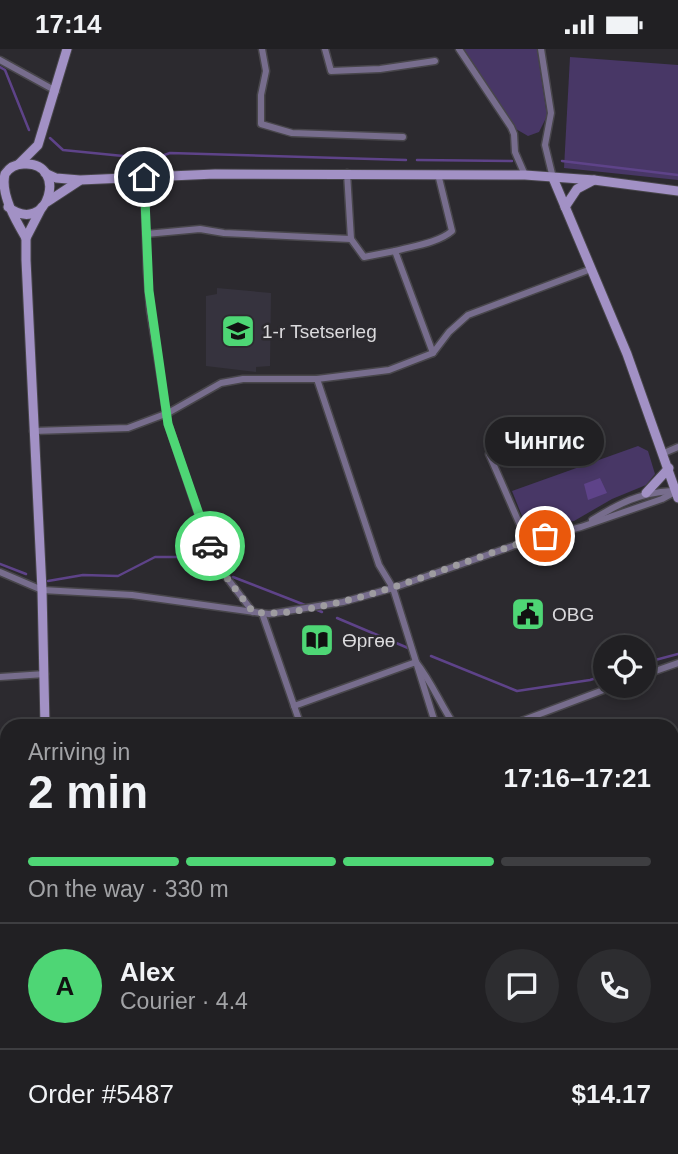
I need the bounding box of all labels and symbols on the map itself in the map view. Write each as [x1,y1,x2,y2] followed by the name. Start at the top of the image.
[114,147,174,207] pin
[219,312,257,350] school or university icon: 1-r Tsetserleg
[262,321,377,342] place label: 1-r Tsetserleg
[486,417,604,466] callout: Чингис
[515,506,575,566] pin
[175,511,245,581] courier
[509,595,547,633] public building icon: OBG
[552,604,594,625] place label: OBG
[298,621,336,659] library icon: Өргөө
[342,630,395,651] place label: Өргөө

